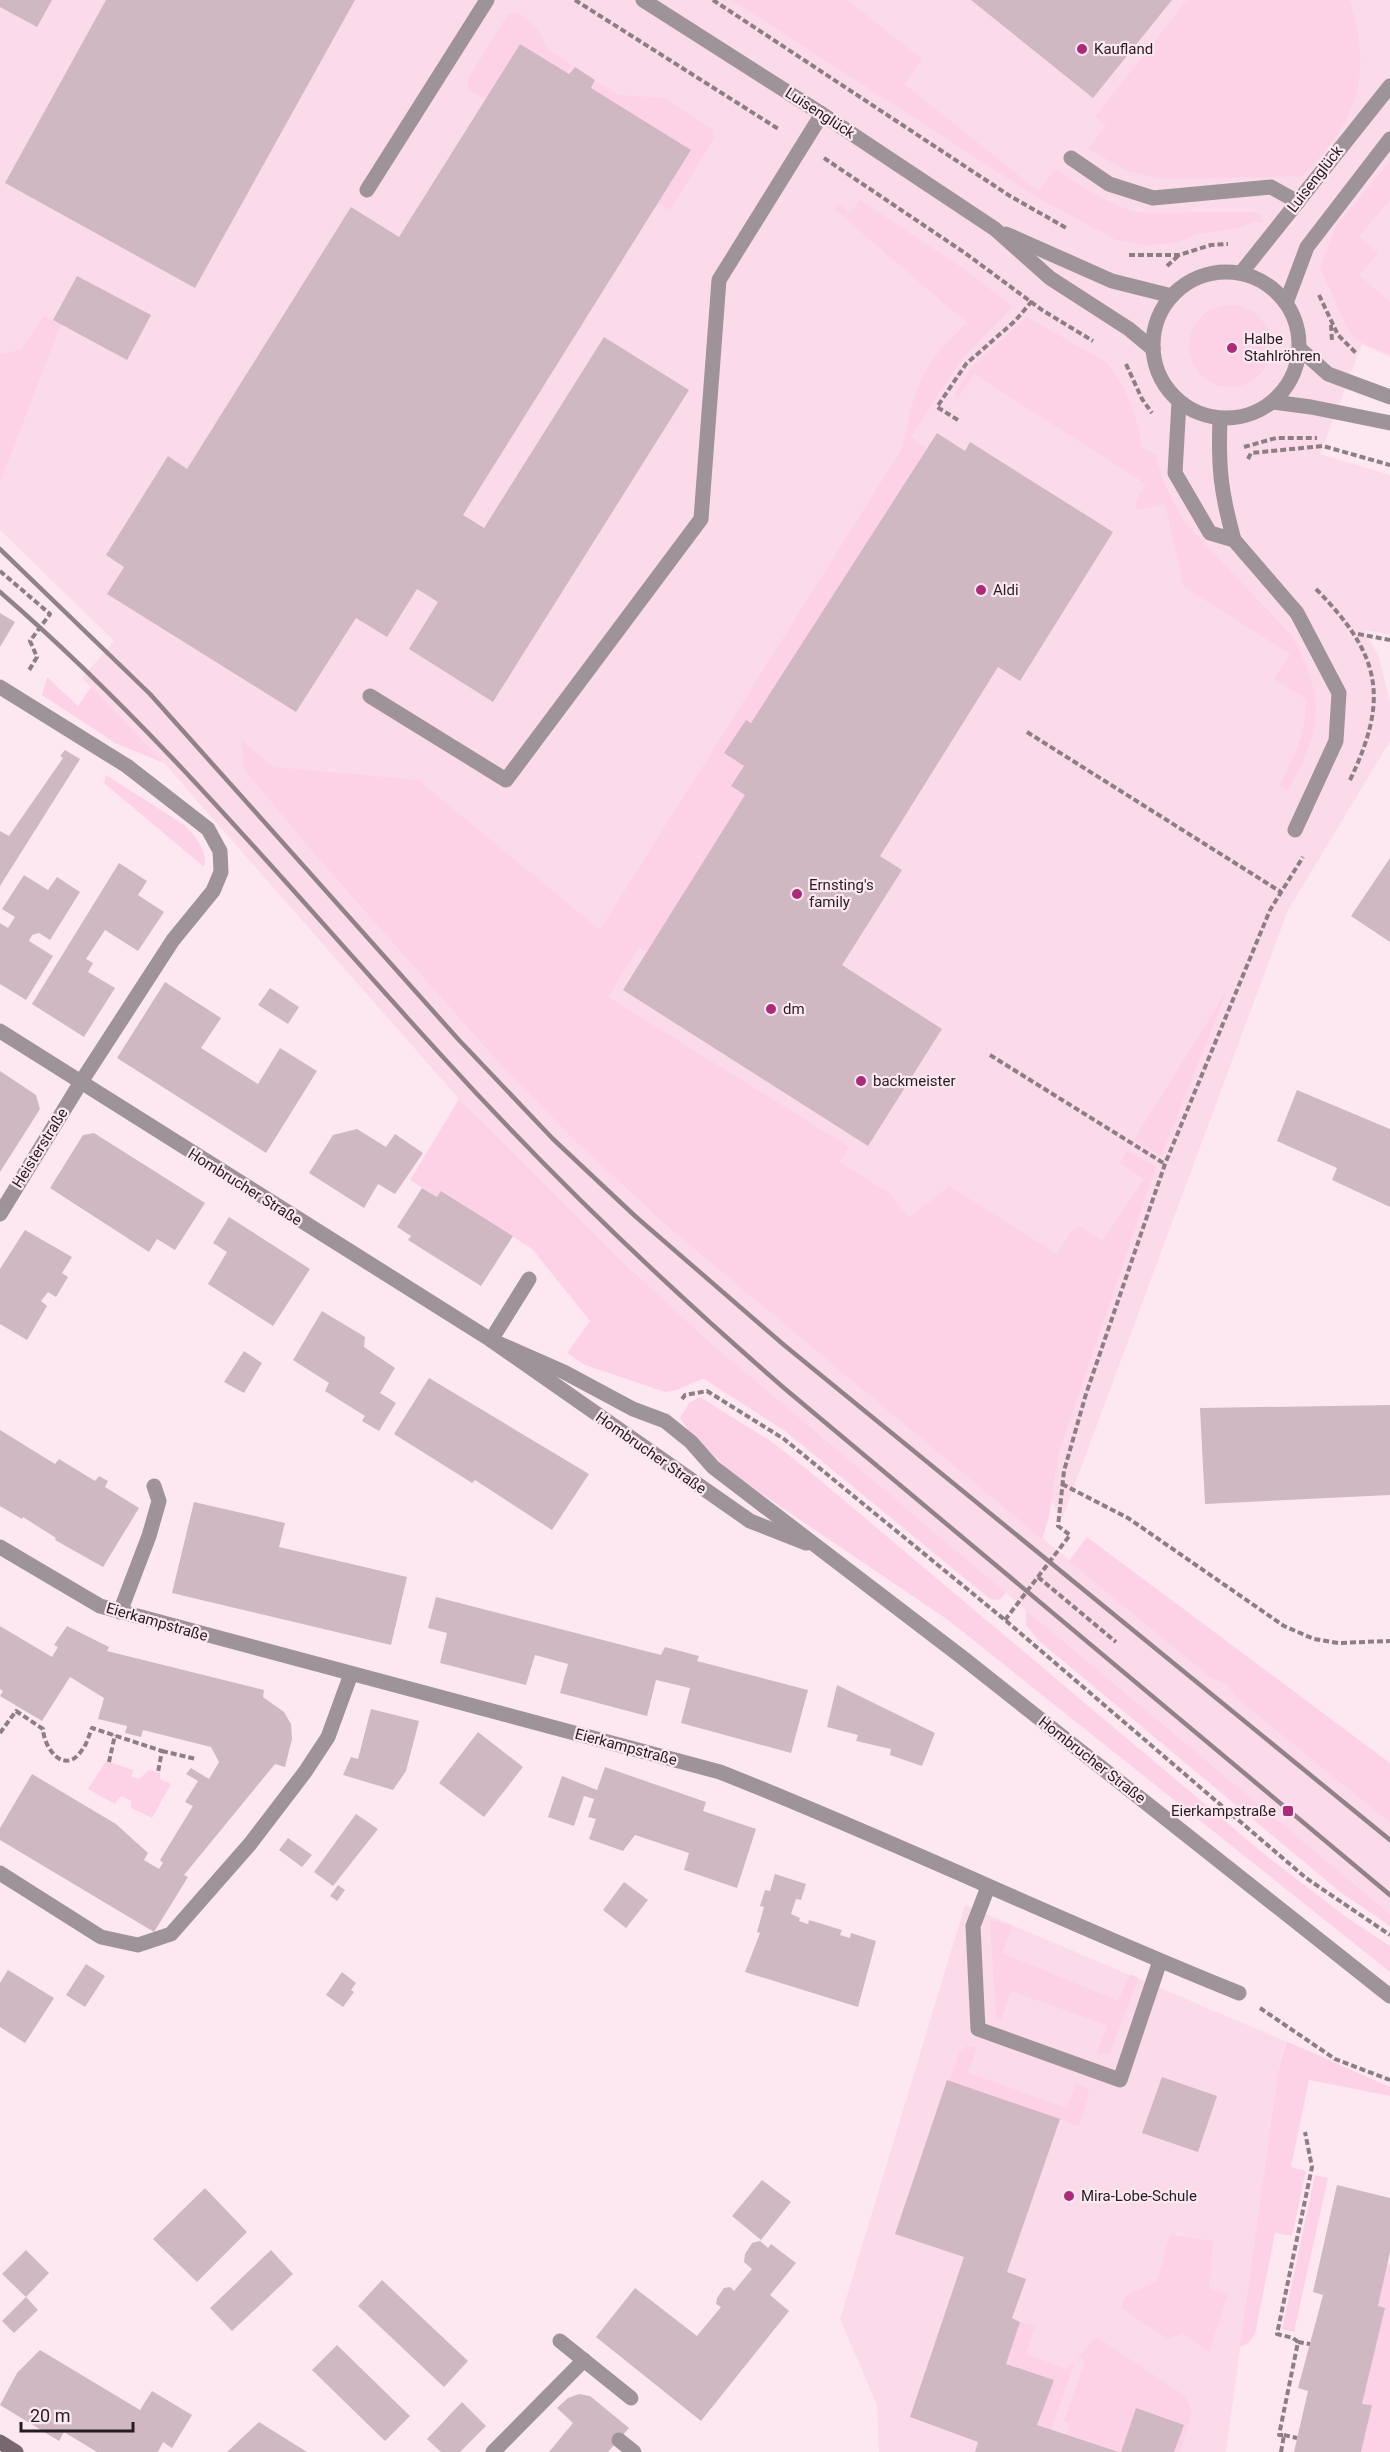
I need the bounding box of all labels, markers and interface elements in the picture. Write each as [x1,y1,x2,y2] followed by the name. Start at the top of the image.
[1094,40,1153,58] place label: Kaufland
[1075,42,1089,56] marker: Kaufland
[782,84,859,142] street label: Luisenglück
[1283,142,1347,216] street label: Luisenglück
[1244,330,1321,365] place label: Halbe Stahlröhren
[1225,341,1239,355] marker: Halbe Stahlröhren
[993,581,1019,599] place label: Aldi
[974,583,988,597] marker: Aldi
[809,876,874,911] place label: Ernsting's family
[790,887,804,901] marker: Ernsting's family
[783,1000,805,1018] place label: dm
[764,1002,778,1016] marker: dm
[873,1072,955,1090] place label: backmeister
[854,1074,868,1088] marker: backmeister
[8,1105,72,1191] street label: Heisterstraße
[185,1145,305,1229] street label: Hombrucher Straße
[592,1408,710,1498] street label: Hombrucher Straße
[104,1599,210,1645] street label: Eierkampstraße
[1035,1713,1149,1807] street label: Hombrucher Straße
[573,1725,679,1769] street label: Eierkampstraße
[1171,1802,1276,1820] place label: Eierkampstraße
[1281,1804,1295,1818] marker: Eierkampstraße
[1081,2187,1197,2205] place label: Mira-Lobe-Schule
[1062,2189,1076,2203] marker: Mira-Lobe-Schule
[21,2395,134,2433] scale bar
[30,2405,70,2426] text: 20 m

